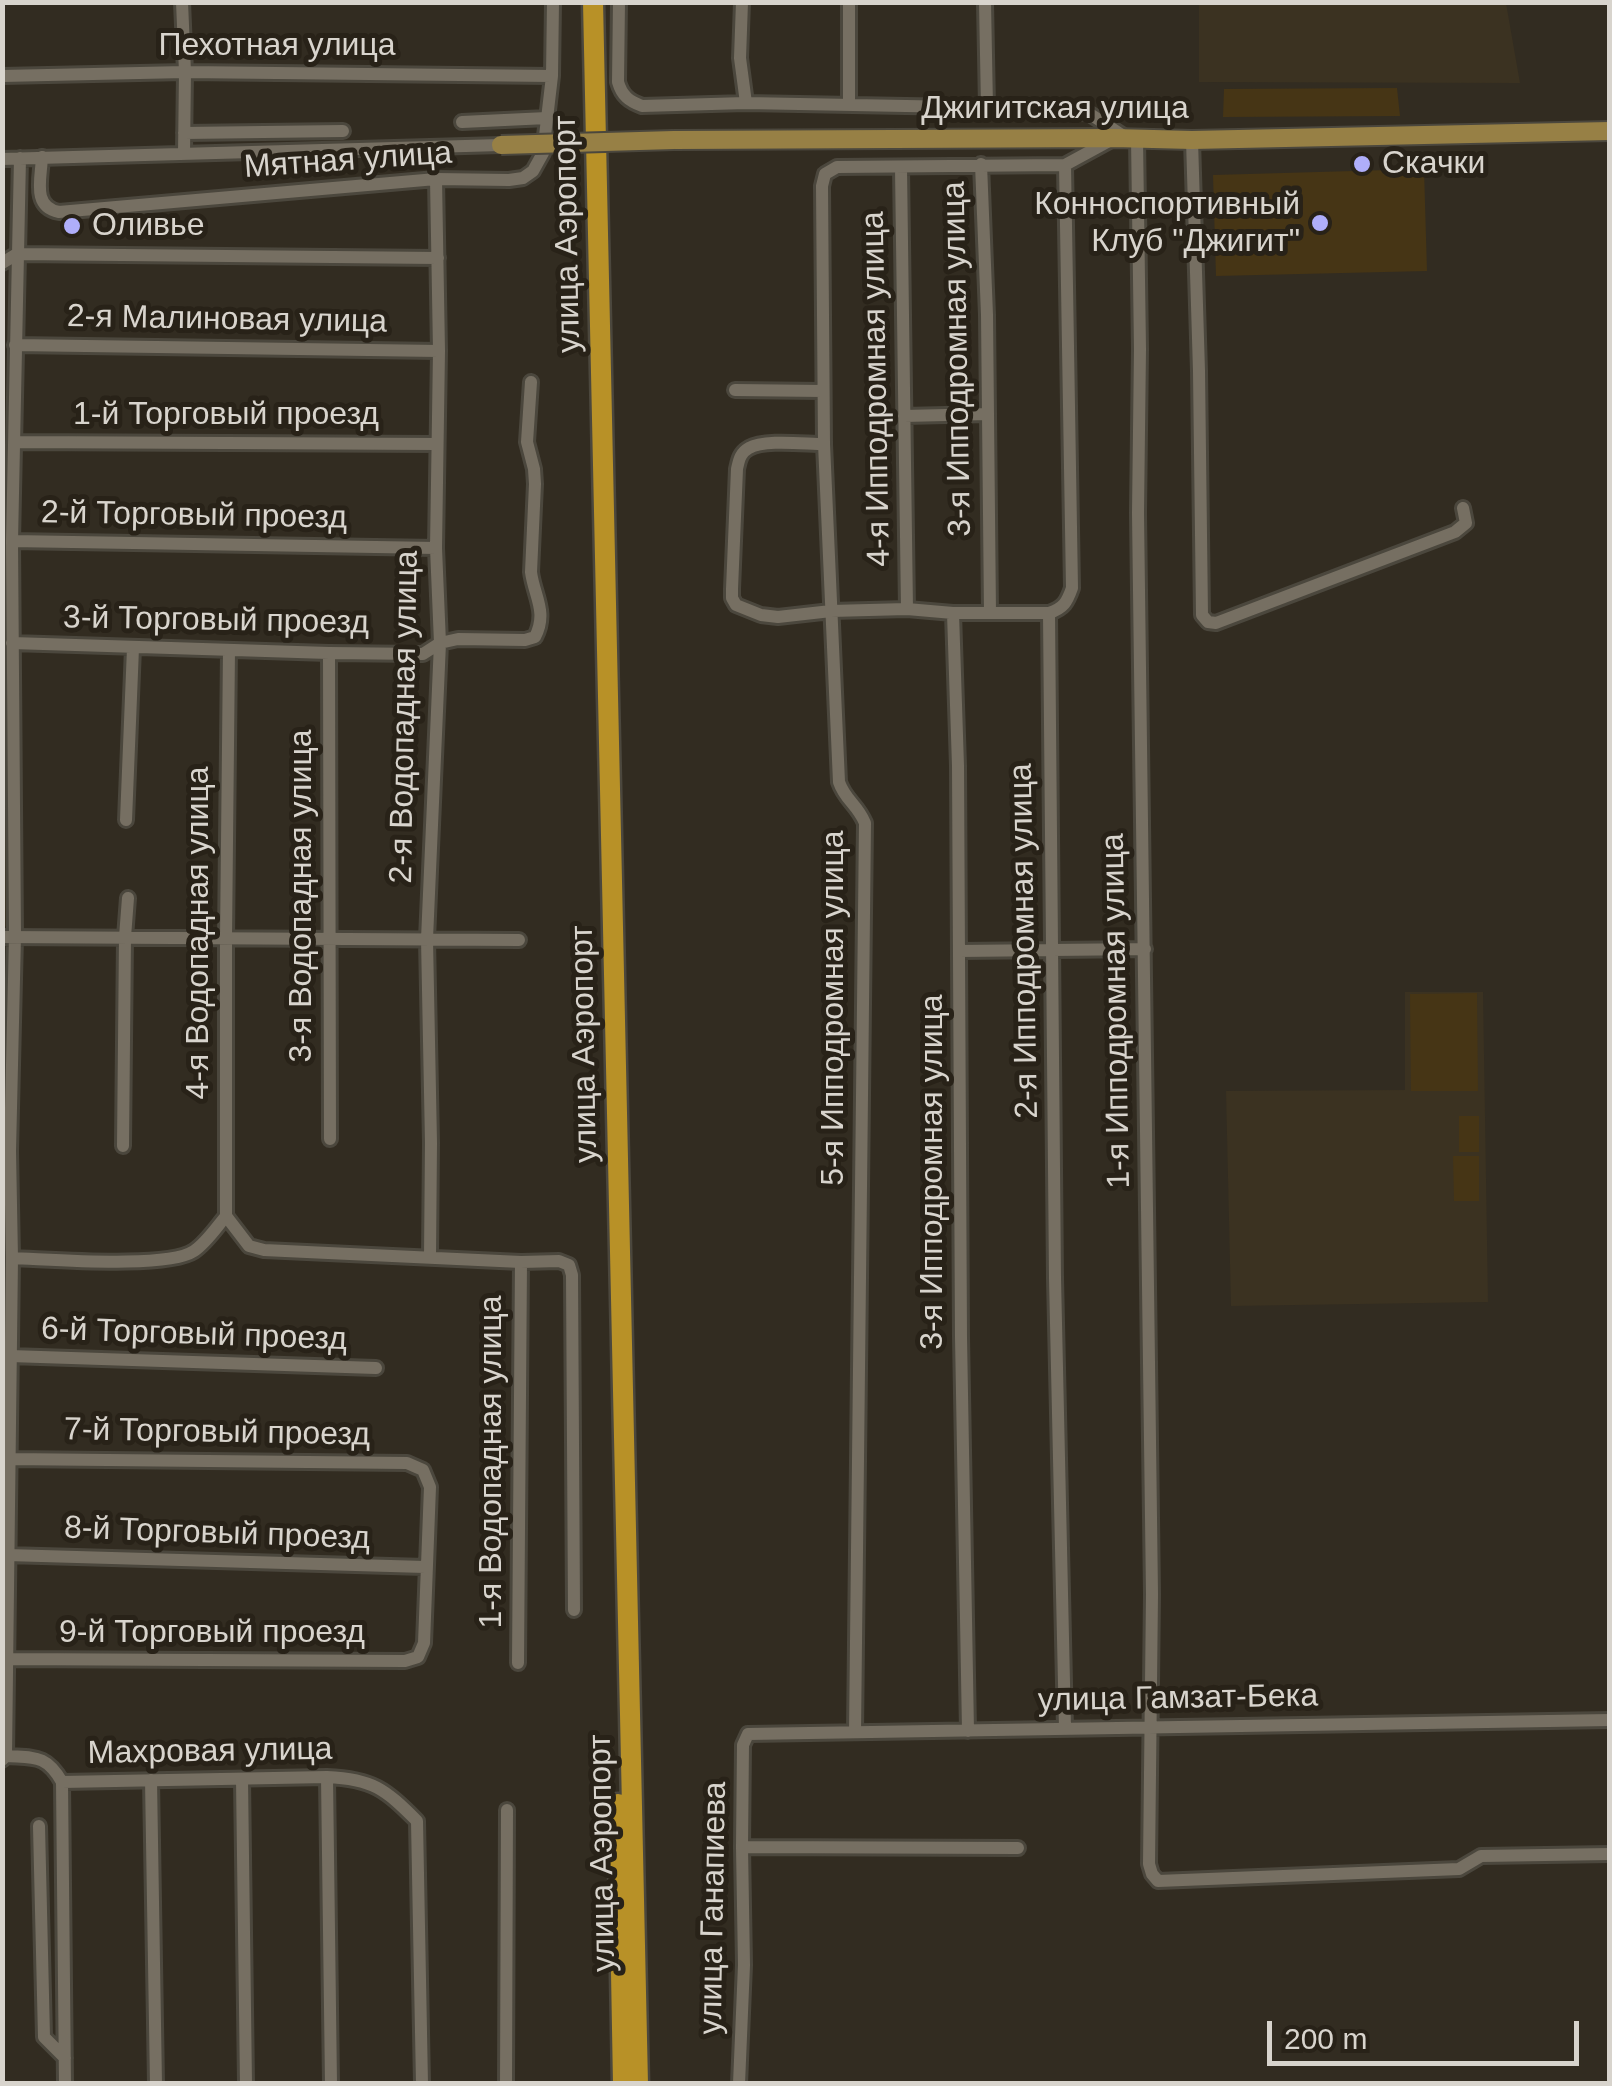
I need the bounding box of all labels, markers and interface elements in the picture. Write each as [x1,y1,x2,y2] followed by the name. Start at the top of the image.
[158,27,396,65] street label: Пехотная улица
[921,90,1189,128] street label: Джигитская улица
[547,115,589,353] street label: улица Аэропорт
[243,135,453,187] street label: Мятная улица
[1382,145,1485,183] place label: Скачки
[1351,153,1373,175] marker: Скачки
[936,181,980,537] street label: 3-я Ипподромная улица
[1034,186,1300,261] place label: Конноспортивный Клуб "Джигит"
[92,207,205,245] place label: Оливье
[855,211,899,567] street label: 4-я Ипподромная улица
[1309,212,1331,234] marker: Конноспортивный Клуб "Джигит"
[61,215,83,237] marker: Оливье
[67,298,387,342] street label: 2-я Малиновая улица
[73,396,379,434] street label: 1-й Торговый проезд
[41,494,347,538] street label: 2-й Торговый проезд
[383,550,427,884] street label: 2-я Водопадная улица
[63,599,369,643] street label: 3-й Торговый проезд
[283,729,321,1063] street label: 3-я Водопадная улица
[1003,763,1047,1119] street label: 2-я Ипподромная улица
[180,766,218,1100] street label: 4-я Водопадная улица
[815,830,853,1186] street label: 5-я Ипподромная улица
[1095,833,1139,1189] street label: 1-я Ипподромная улица
[564,925,606,1163] street label: улица Аэропорт
[914,994,952,1350] street label: 3-я Ипподромная улица
[473,1295,511,1629] street label: 1-я Водопадная улица
[40,1310,348,1360] street label: 6-й Торговый проезд
[64,1411,370,1455] street label: 7-й Торговый проезд
[63,1509,371,1559] street label: 8-й Торговый проезд
[59,1614,365,1652] street label: 9-й Торговый проезд
[1038,1677,1318,1721] street label: улица Гамзат-Бека
[87,1731,333,1773] street label: Махровая улица
[582,1734,624,1972] street label: улица Аэропорт
[693,1781,735,2035] street label: улица Ганапиева
[1272,2001,1584,2063] scale bar
[1284,2022,1367,2055] text: 200 m

